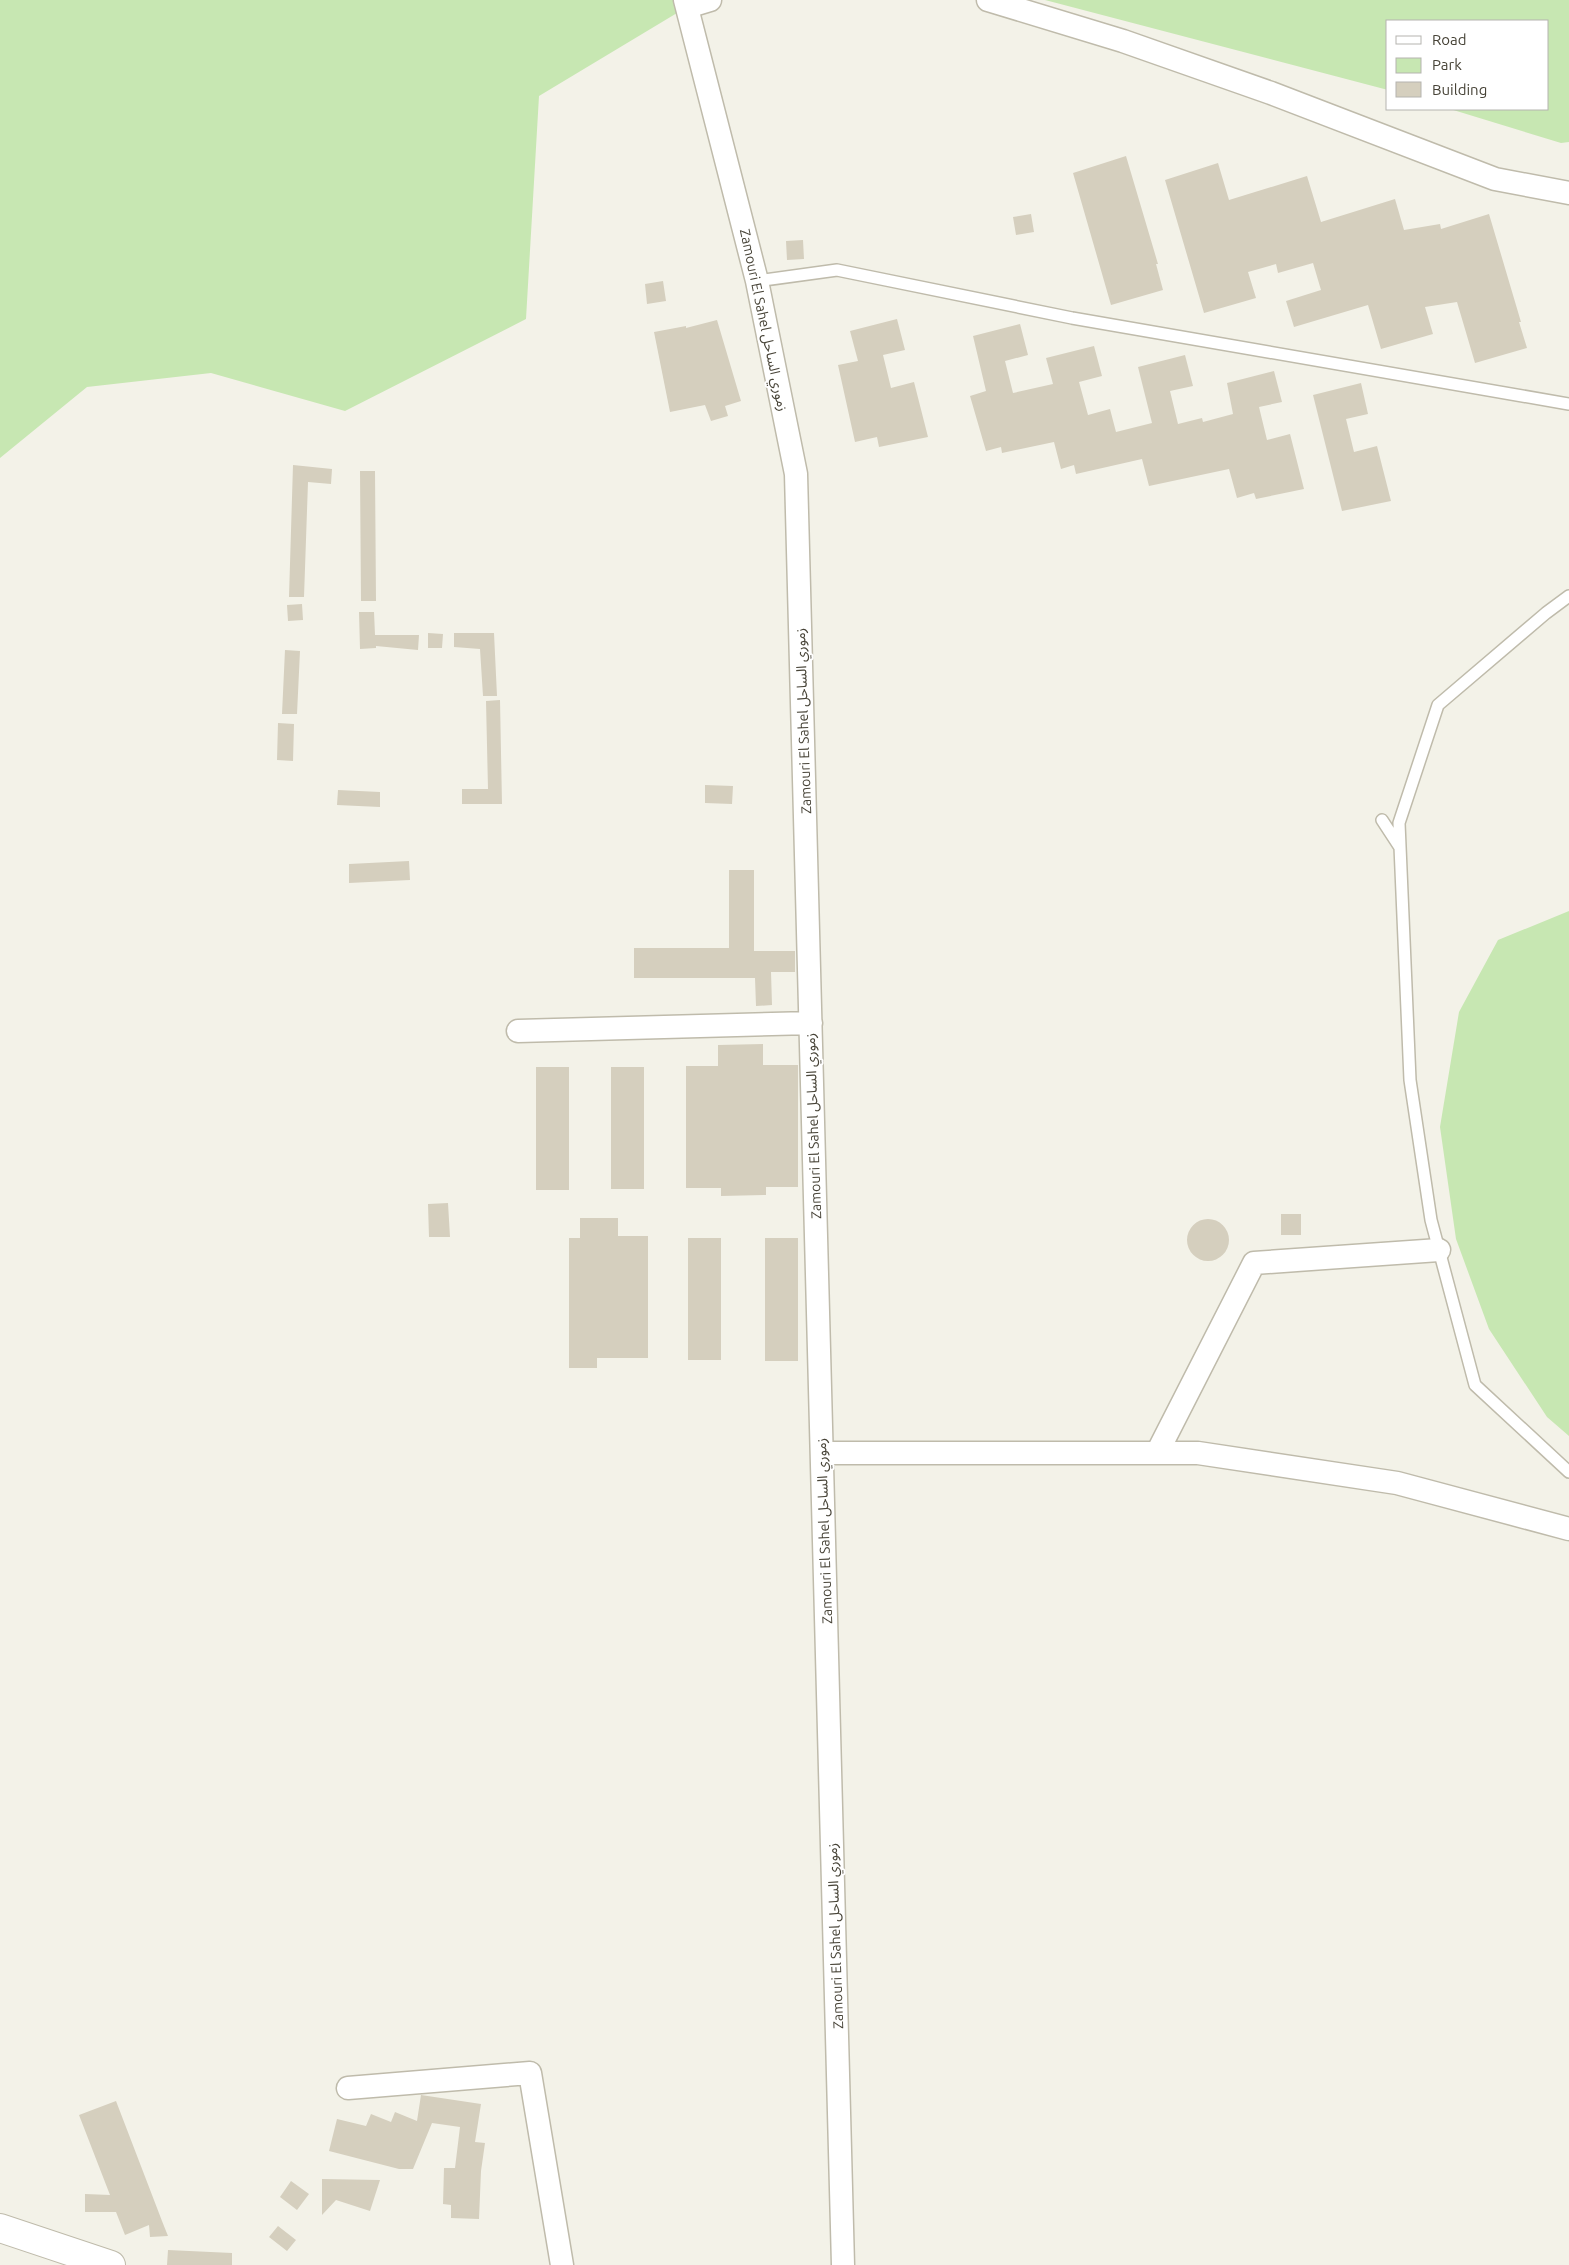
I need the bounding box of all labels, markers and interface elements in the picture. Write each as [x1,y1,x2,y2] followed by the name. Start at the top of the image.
[1386,20,1549,110] legend
[1432,31,1467,48] text: Road
[1432,56,1462,73] text: Park
[1432,81,1487,98] text: Building
[734,227,791,413] street label: Zamouri El Sahel زموري الساحل
[792,628,817,814] street label: Zamouri El Sahel زموري الساحل
[802,1033,827,1219] street label: Zamouri El Sahel زموري الساحل
[813,1438,838,1624] street label: Zamouri El Sahel زموري الساحل
[824,1843,849,2029] street label: Zamouri El Sahel زموري الساحل

